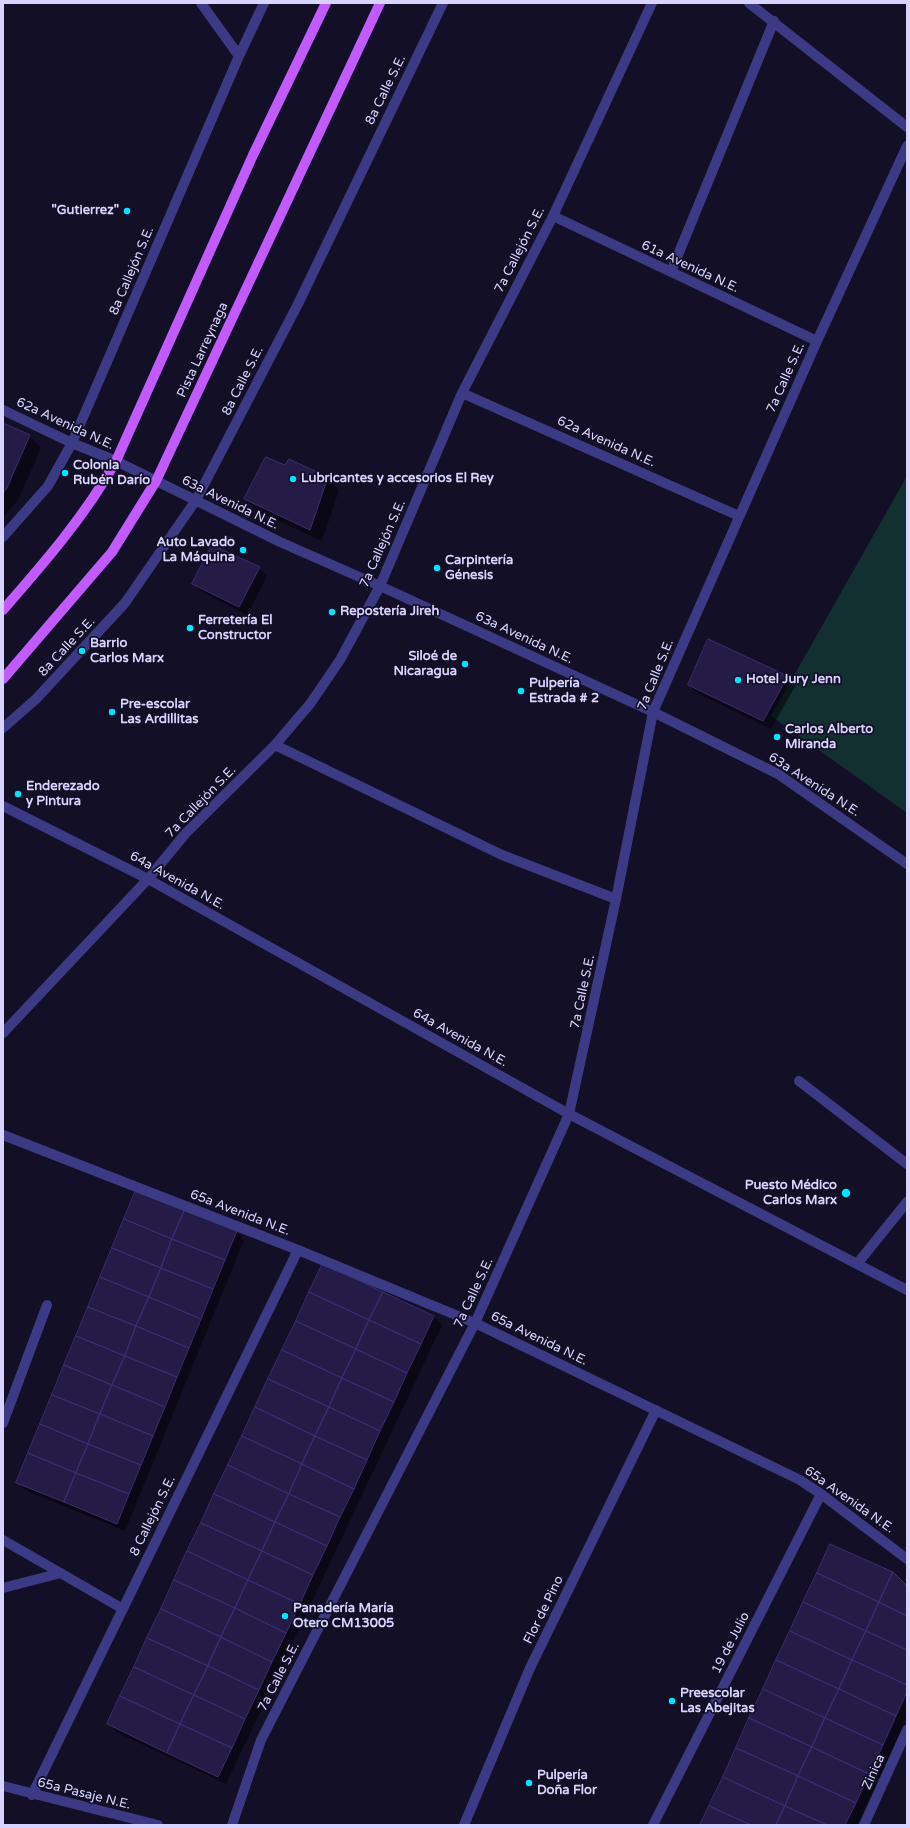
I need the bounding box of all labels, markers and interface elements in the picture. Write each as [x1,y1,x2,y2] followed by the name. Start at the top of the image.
[362,53,410,127] street label: 8a Calle S.E.
[51,203,119,219] place label: "Gutierrez"
[492,204,548,296] street label: 7a Callejón S.E.
[122,206,132,216] marker: "Gutierrez"
[106,224,158,318] street label: 8a Callejón S.E.
[639,238,741,296] street label: 61a Avenida N.E.
[174,300,232,400] street label: Pista Larreynaga
[764,340,808,416] street label: 7a Calle S.E.
[219,344,267,418] street label: 8a Calle S.E.
[14,395,116,453] street label: 62a Avenida N.E.
[554,413,658,471] street label: 62a Avenida N.E.
[73,458,150,489] place label: Colonia Rubén Darío
[60,468,70,478] marker: Colonia Rubén Darío
[301,471,494,487] place label: Lubricantes y accesorios El Rey
[179,473,281,533] street label: 63a Avenida N.E.
[288,474,298,484] marker: Lubricantes y accesorios El Rey
[357,498,409,590] street label: 7a Callejón S.E.
[157,535,235,566] place label: Auto Lavado La Máquina
[238,545,248,555] marker: Auto Lavado La Máquina
[445,553,513,584] place label: Carpintería Génesis
[432,563,442,573] marker: Carpintería Génesis
[340,604,439,620] place label: Repostería Jireh
[327,607,337,617] marker: Repostería Jireh
[473,609,575,667] street label: 63a Avenida N.E.
[198,613,273,644] place label: Ferretería El Constructor
[36,614,98,680] street label: 8a Calle S.E.
[185,623,195,633] marker: Ferretería El Constructor
[90,636,164,667] place label: Barrio Carlos Marx
[635,637,677,713] street label: 7a Calle S.E.
[77,646,87,656] marker: Barrio Carlos Marx
[394,649,457,680] place label: Siloé de Nicaragua
[460,659,470,669] marker: Siloé de Nicaragua
[746,672,841,688] place label: Hotel Jury Jenn
[733,675,743,685] marker: Hotel Jury Jenn
[529,676,599,707] place label: Pulpería Estrada # 2
[516,686,526,696] marker: Pulpería Estrada # 2
[120,697,198,728] place label: Pre-escolar Las Ardillitas
[107,707,117,717] marker: Pre-escolar Las Ardillitas
[785,722,873,753] place label: Carlos Alberto Miranda
[772,732,782,742] marker: Carlos Alberto Miranda
[765,750,863,820] street label: 63a Avenida N.E.
[163,763,239,841] street label: 7a Callejón S.E.
[26,779,100,810] place label: Enderezado y Pintura
[13,789,23,799] marker: Enderezado y Pintura
[127,848,227,914] street label: 64a Avenida N.E.
[568,953,598,1031] street label: 7a Calle S.E.
[410,1005,510,1071] street label: 64a Avenida N.E.
[745,1178,837,1209] place label: Puesto Médico Carlos Marx
[188,1187,292,1239] street label: 65a Avenida N.E.
[840,1187,852,1199] marker: Puesto Médico Carlos Marx
[451,1256,497,1330] street label: 7a Calle S.E.
[488,1309,590,1369] street label: 65a Avenida N.E.
[801,1463,897,1537] street label: 65a Avenida N.E.
[127,1473,179,1559] street label: 8 Callejón S.E.
[521,1573,567,1647] street label: Flor de Pino
[293,1601,394,1632] place label: Panadería María Otero CM13005
[709,1610,753,1676] street label: 19 de Julio
[280,1611,290,1621] marker: Panadería María Otero CM13005
[255,1640,303,1714] street label: 7a Calle S.E.
[680,1686,755,1717] place label: Preescolar Las Abejitas
[667,1696,677,1706] marker: Preescolar Las Abejitas
[859,1752,889,1792] street label: Zinica
[537,1768,597,1799] place label: Pulpería Doña Flor
[36,1775,132,1813] street label: 65a Pasaje N.E.
[524,1778,534,1788] marker: Pulpería Doña Flor

